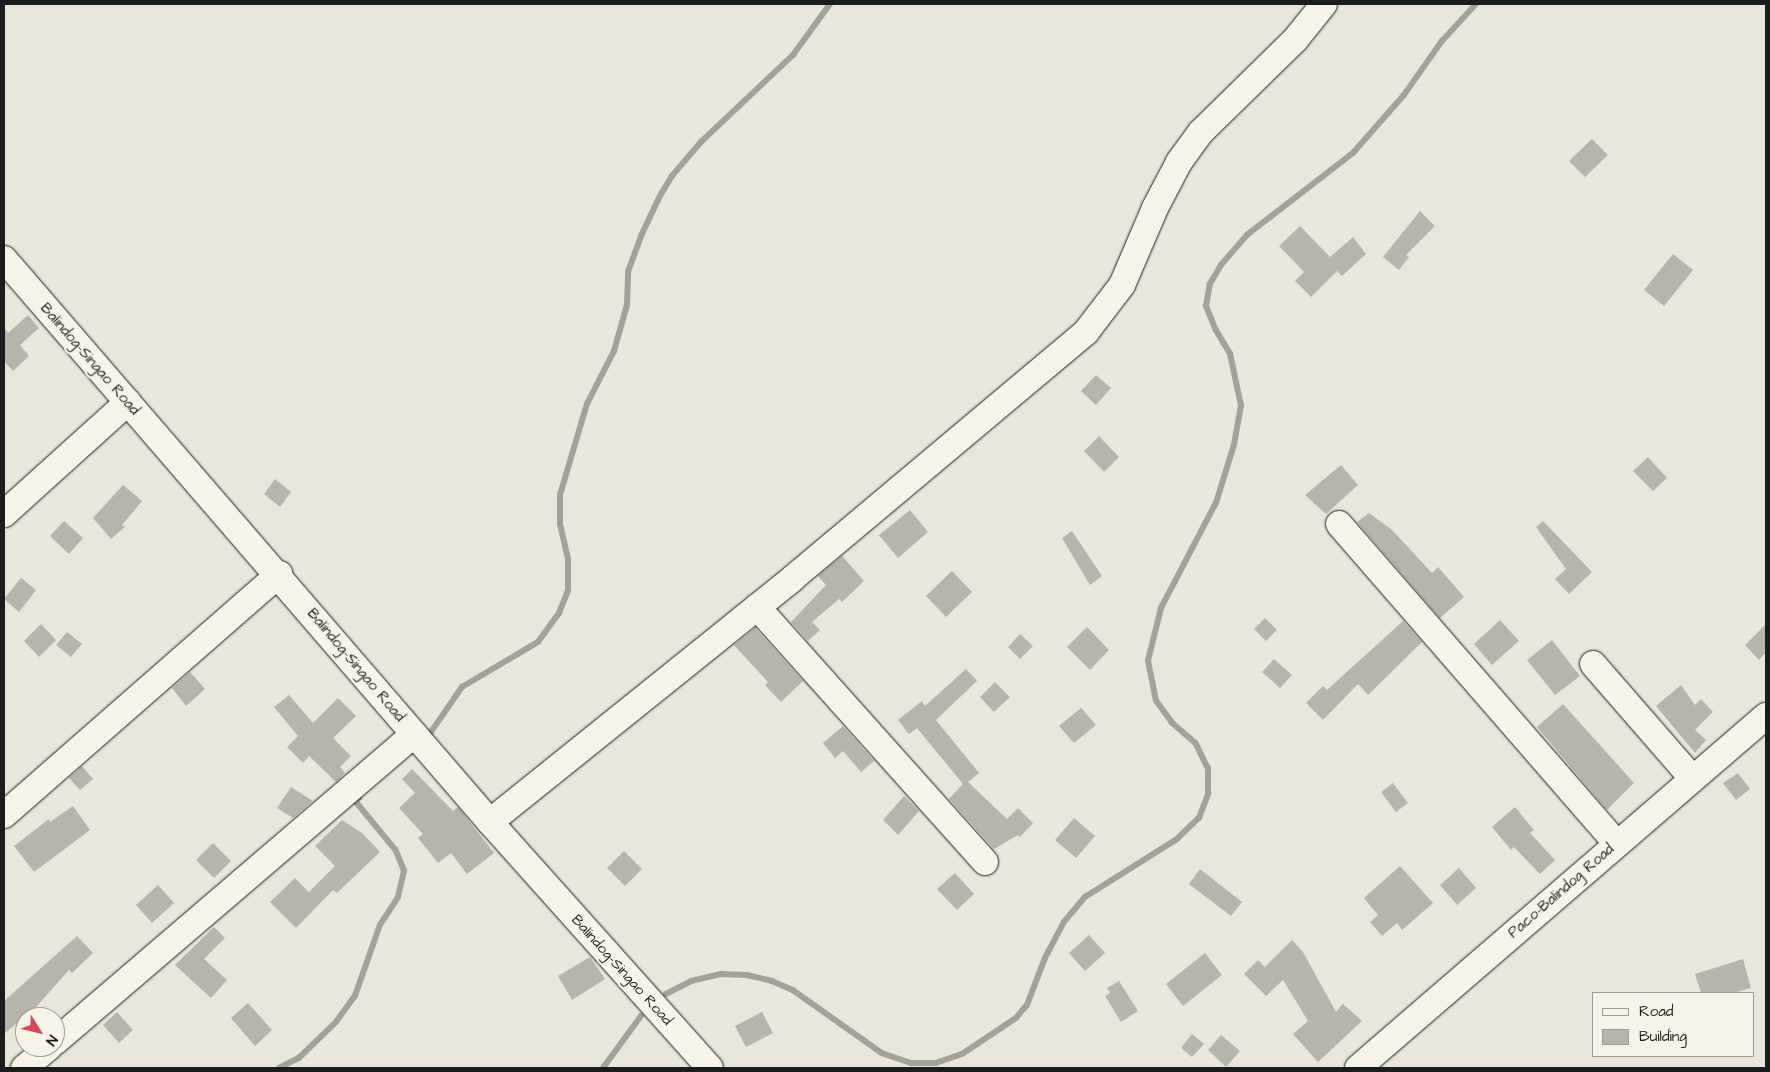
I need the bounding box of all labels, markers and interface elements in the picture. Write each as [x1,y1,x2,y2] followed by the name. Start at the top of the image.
[36,299,144,419] street label: Balindog-Singao Road
[303,605,409,725] street label: Balindog-Singao Road
[1504,840,1618,942] street label: Paco-Balindog Road
[568,911,676,1029] street label: Balindog-Singao Road
[1592,992,1755,1057] legend
[1639,1001,1673,1022] text: Road
[15,1007,65,1057] north arrow
[1639,1026,1687,1047] text: Building
[41,1031,62,1050] text: N

